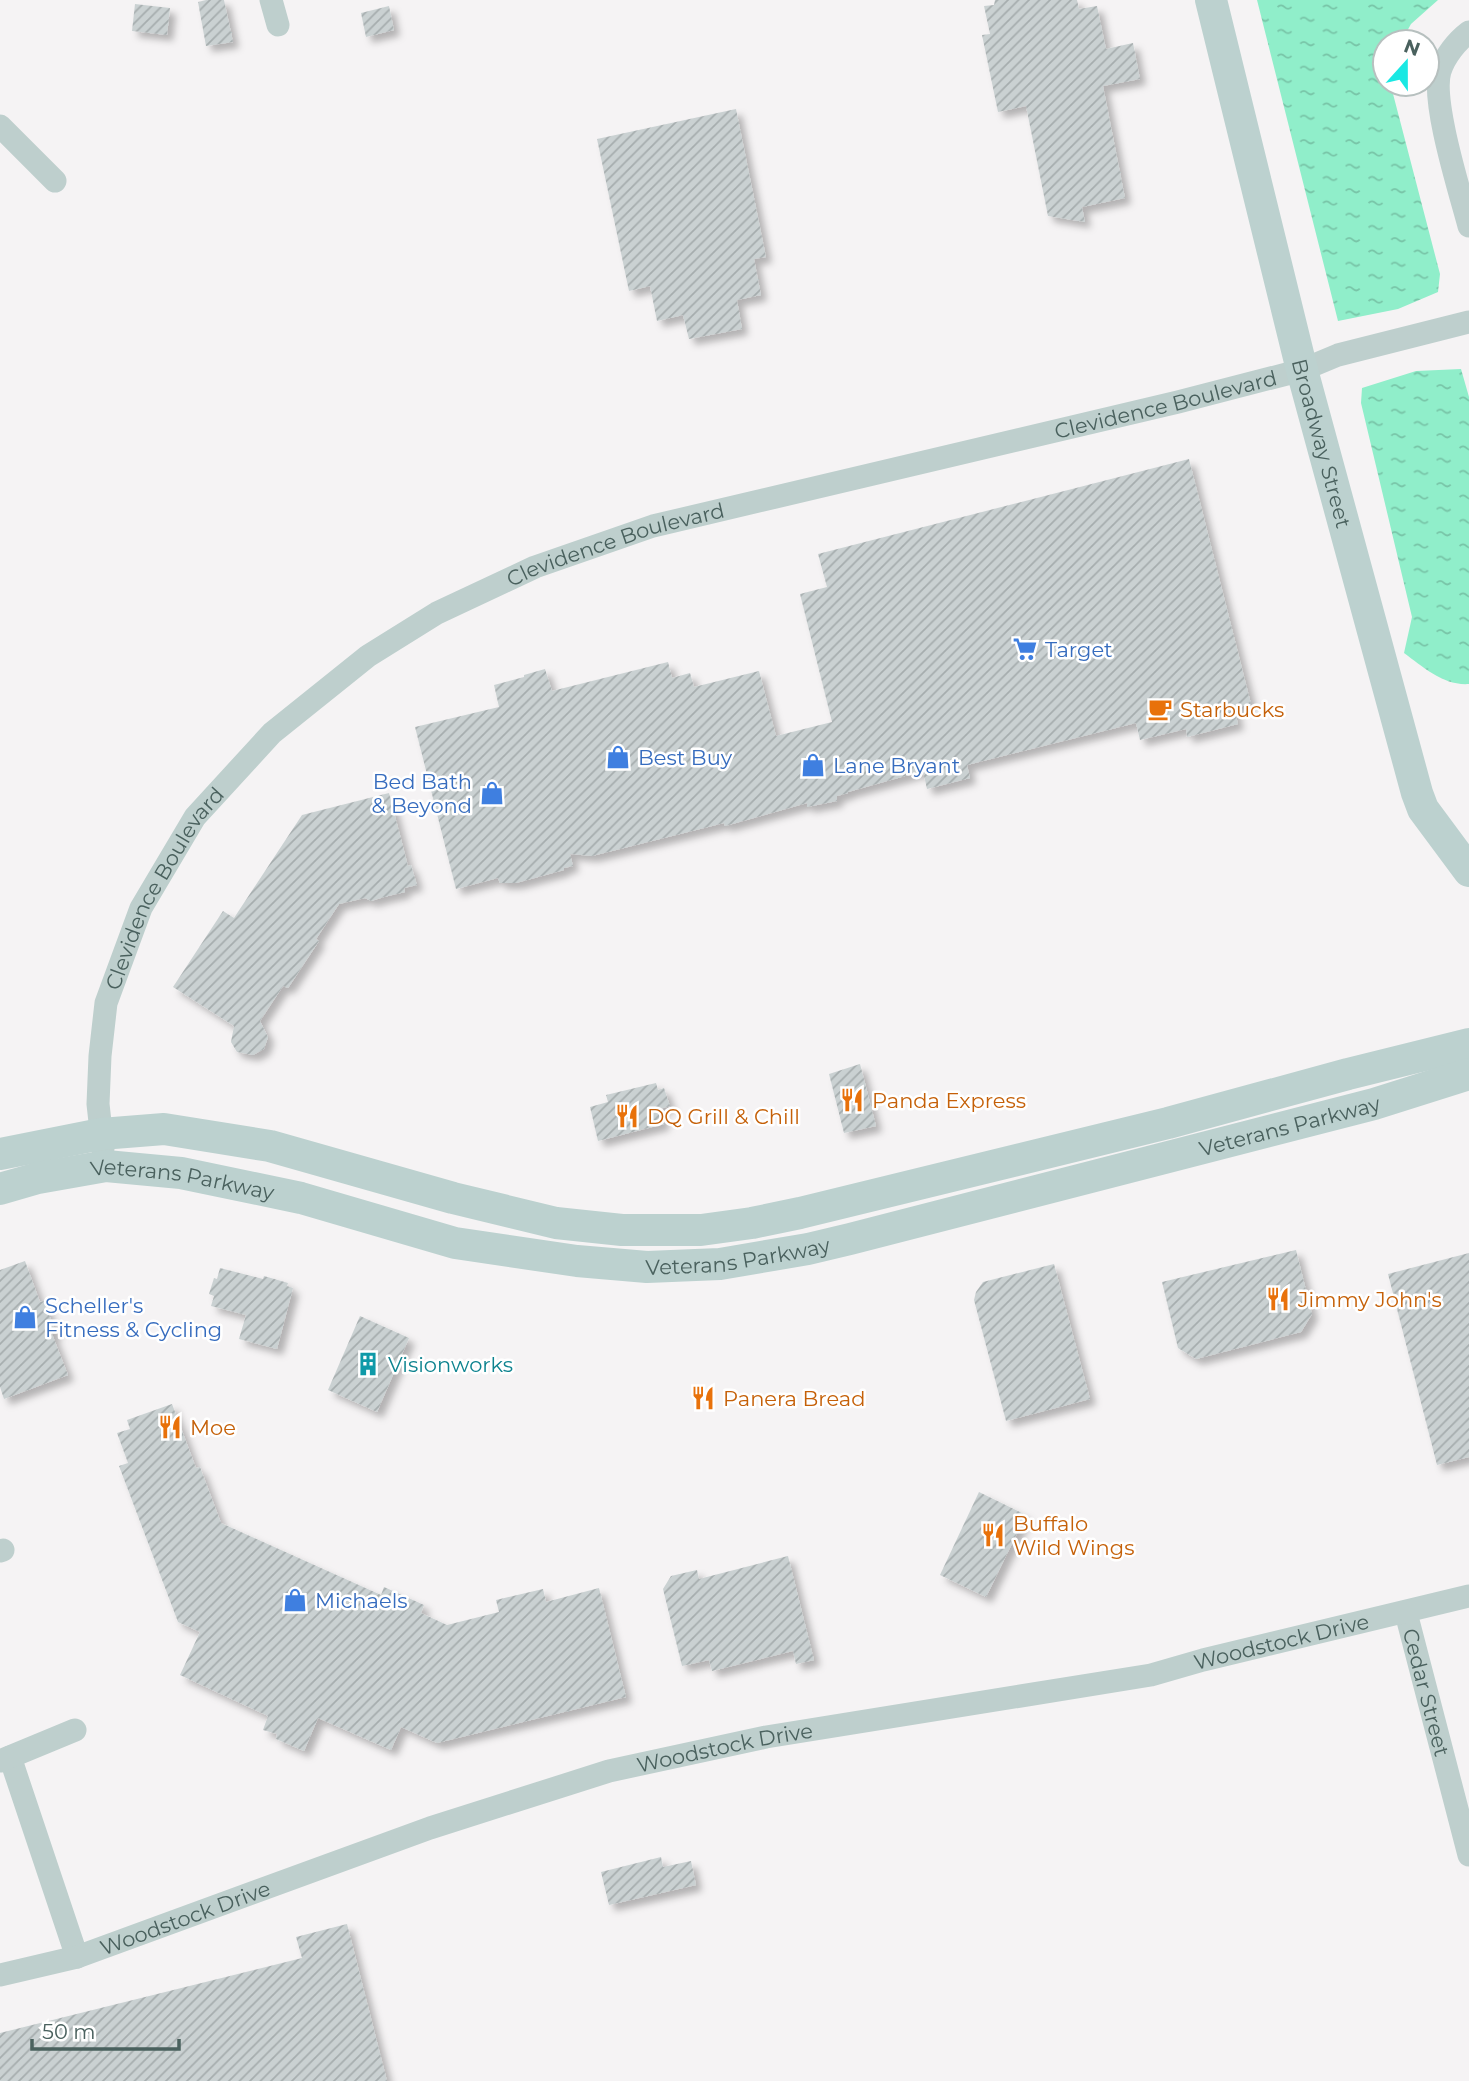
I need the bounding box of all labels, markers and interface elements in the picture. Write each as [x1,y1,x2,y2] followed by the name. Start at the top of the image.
[1371,28,1441,98] north arrow
[1401,34,1423,61] text: N
[1287,356,1357,531] street label: Broadway Street
[1052,365,1279,443] street label: Clevidence Boulevard
[502,497,727,591] street label: Clevidence Boulevard
[1011,635,1039,663] supermarket icon: Target
[1045,637,1113,662] place label: Target
[1146,695,1174,723] cafe icon: Starbucks
[1180,697,1284,722] place label: Starbucks
[604,743,632,771] shop icon: Best Buy
[638,745,733,770] place label: Best Buy
[799,751,827,779] shop icon: Lane Bryant
[833,753,960,778] place label: Lane Bryant
[371,769,472,818] place label: Bed Bath & Beyond
[478,779,506,807] shop icon: Bed Bath & Beyond
[100,782,229,993] street label: Clevidence Boulevard
[838,1086,866,1114] restaurant icon: Panda Express
[872,1088,1026,1113] place label: Panda Express
[1197,1090,1384,1161] street label: Veterans Parkway
[613,1102,641,1130] restaurant icon: DQ Grill & Chill
[647,1104,800,1129] place label: DQ Grill & Chill
[89,1153,277,1205] street label: Veterans Parkway
[645,1232,833,1280] street label: Veterans Parkway
[1264,1285,1292,1313] restaurant icon: Jimmy John's
[1297,1287,1442,1312] place label: Jimmy John's
[45,1293,222,1342] place label: Scheller's Fitness & Cycling
[11,1303,39,1331] shop icon: Scheller's Fitness & Cycling
[354,1350,382,1378] building icon: Visionworks
[388,1352,513,1377] place label: Visionworks
[689,1384,717,1412] restaurant icon: Panera Bread
[723,1386,865,1411] place label: Panera Bread
[156,1413,184,1441] restaurant icon: Moe
[190,1415,236,1440] place label: Moe
[1013,1511,1134,1560] place label: Buffalo Wild Wings
[979,1521,1007,1549] restaurant icon: Buffalo Wild Wings
[281,1586,309,1614] shop icon: Michaels
[315,1588,408,1613] place label: Michaels
[1191,1608,1371,1674] street label: Woodstock Drive
[1398,1626,1455,1759] street label: Cedar Street
[634,1717,815,1777] street label: Woodstock Drive
[97,1875,273,1960] street label: Woodstock Drive
[32,2008,178,2052] scale bar
[42,2019,96,2044] text: 50 m

